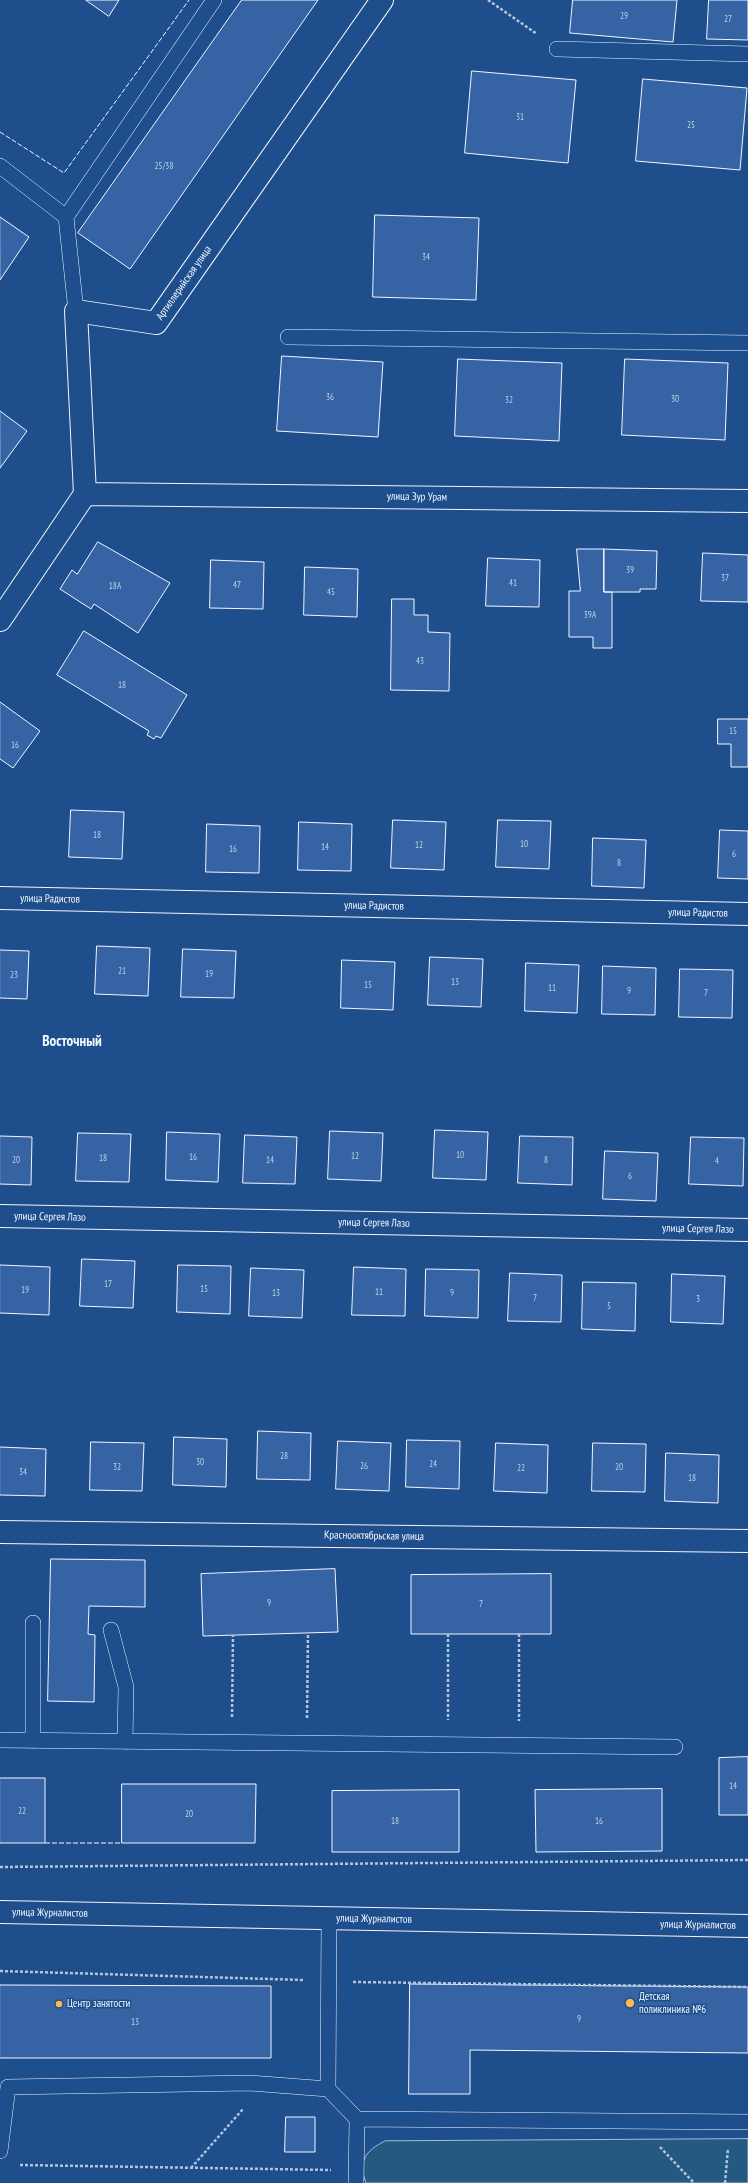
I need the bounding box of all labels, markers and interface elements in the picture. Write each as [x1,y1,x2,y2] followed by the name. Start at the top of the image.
[620,11,628,21] house number: 29
[724,14,732,24] house number: 27
[516,112,524,122] house number: 31
[687,120,695,130] house number: 25
[155,161,173,171] house number: 25/38
[153,243,215,323] street label: Артиллерийская улица
[422,252,430,262] house number: 34
[326,392,334,402] house number: 36
[671,394,679,404] house number: 30
[505,395,513,405] house number: 32
[387,490,447,504] street label: улица Зур Урам
[626,565,634,575] house number: 39
[721,573,729,583] house number: 37
[509,578,517,588] house number: 41
[233,580,241,590] house number: 47
[109,581,121,591] house number: 18А
[327,587,335,597] house number: 45
[584,610,596,620] house number: 39А
[416,656,424,666] house number: 43
[118,680,126,690] house number: 18
[729,726,737,736] house number: 15
[11,740,19,750] house number: 16
[93,830,101,840] house number: 18
[520,839,528,849] house number: 10
[415,840,423,850] house number: 12
[321,842,329,852] house number: 14
[229,844,237,854] house number: 16
[732,849,736,859] house number: 6
[617,858,621,868] house number: 8
[20,892,80,906] street label: улица Радистов
[344,899,404,913] street label: улица Радистов
[668,906,728,920] street label: улица Радистов
[118,966,126,976] house number: 21
[205,969,213,979] house number: 19
[10,970,18,980] house number: 23
[451,977,459,987] house number: 13
[364,980,372,990] house number: 15
[548,983,556,993] house number: 11
[627,986,631,996] house number: 9
[704,988,708,998] house number: 7
[42,1033,102,1051] district label: Восточный
[456,1150,464,1160] house number: 10
[351,1151,359,1161] house number: 12
[189,1152,197,1162] house number: 16
[99,1153,107,1163] house number: 18
[12,1155,20,1165] house number: 20
[266,1155,274,1165] house number: 14
[544,1155,548,1165] house number: 8
[715,1156,719,1166] house number: 4
[628,1171,632,1181] house number: 6
[14,1210,86,1224] street label: улица Сергея Лазо
[338,1216,410,1230] street label: улица Сергея Лазо
[662,1222,734,1236] street label: улица Сергея Лазо
[104,1279,112,1289] house number: 17
[200,1284,208,1294] house number: 15
[21,1285,29,1295] house number: 19
[375,1287,383,1297] house number: 11
[272,1288,280,1298] house number: 13
[450,1288,454,1298] house number: 9
[533,1293,537,1303] house number: 7
[696,1294,700,1304] house number: 3
[607,1301,611,1311] house number: 5
[280,1451,288,1461] house number: 28
[196,1457,204,1467] house number: 30
[429,1459,437,1469] house number: 24
[360,1461,368,1471] house number: 26
[113,1462,121,1472] house number: 32
[615,1462,623,1472] house number: 20
[517,1463,525,1473] house number: 22
[19,1467,27,1477] house number: 34
[688,1473,696,1483] house number: 18
[324,1529,424,1543] street label: Краснооктябрьская улица
[267,1598,271,1608] house number: 9
[479,1599,483,1609] house number: 7
[729,1781,737,1791] house number: 14
[18,1806,26,1816] house number: 22
[185,1809,193,1819] house number: 20
[391,1816,399,1826] house number: 18
[595,1816,603,1826] house number: 16
[12,1906,88,1920] street label: улица Журналистов
[336,1912,412,1926] street label: улица Журналистов
[660,1918,736,1932] street label: улица Журналистов
[639,1990,706,2016] place label: Детская поликлиника №6
[67,1997,130,2011] place label: Центр занятости
[624,1997,636,2009] marker: Детская поликлиника №6
[54,1999,64,2009] marker: Центр занятости
[577,2014,581,2024] house number: 9
[131,2017,139,2027] house number: 13

